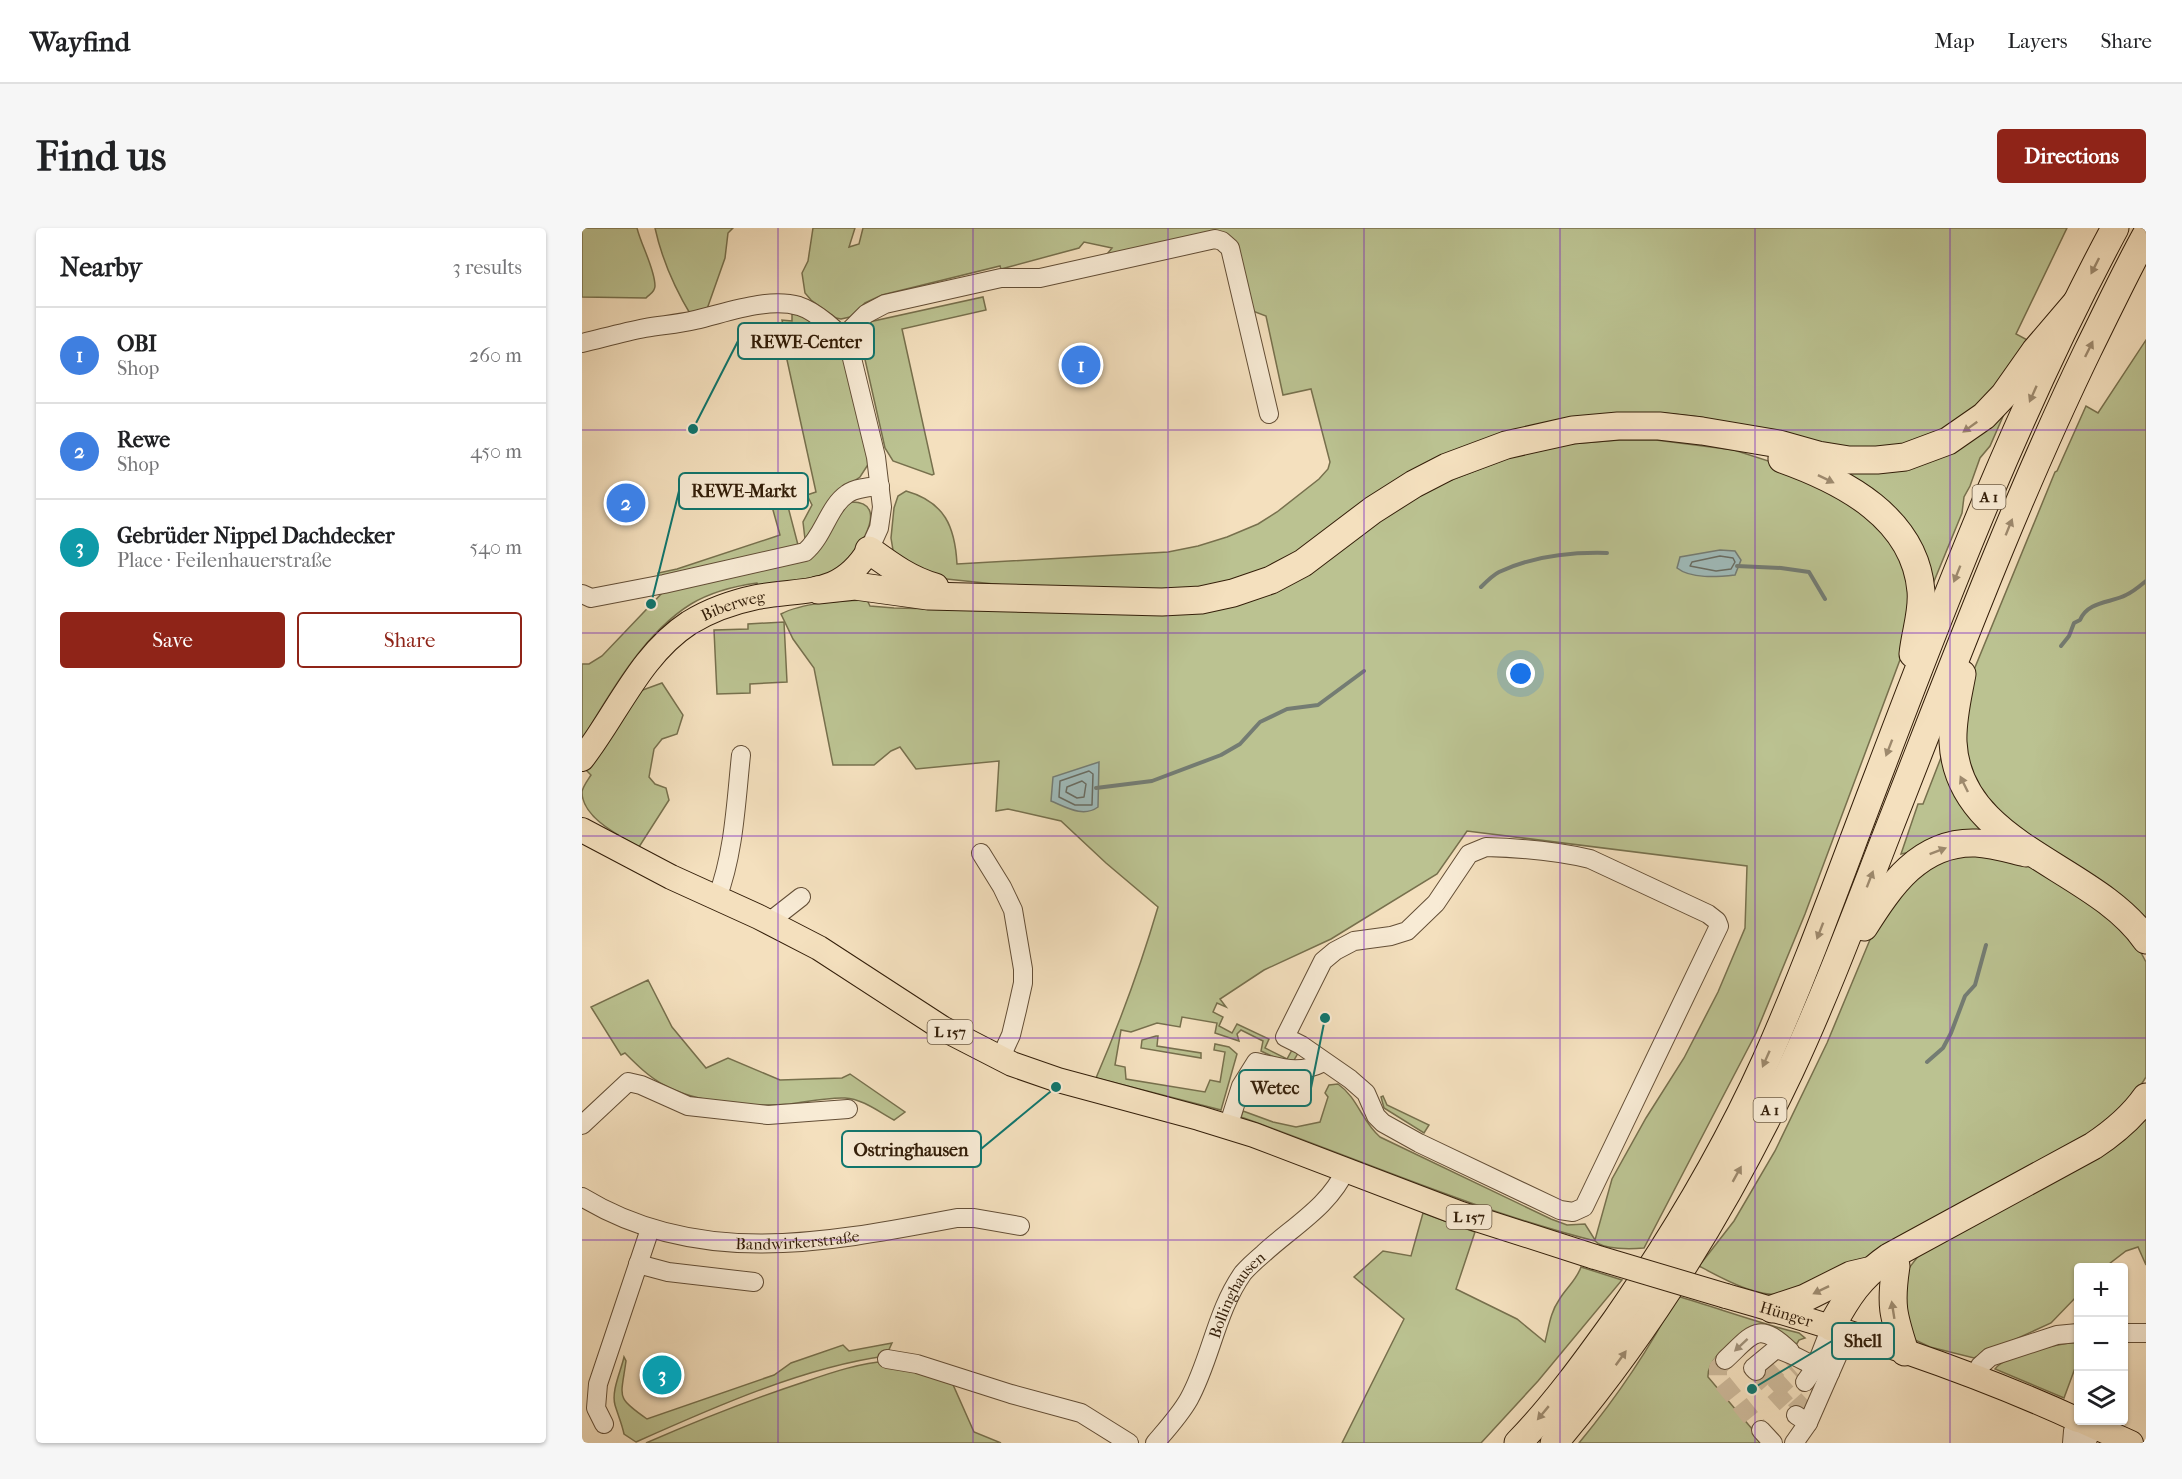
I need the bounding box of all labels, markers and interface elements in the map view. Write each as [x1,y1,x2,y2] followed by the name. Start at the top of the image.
[30,25,130,58] text: Wayfind
[1934,29,1975,53] text: Map
[2008,29,2067,53] text: Layers
[2100,29,2152,53] text: Share
[1997,129,2146,183] button: Directions
[36,132,166,181] text: Find us
[60,252,142,283] text: Nearby
[453,256,522,279] text: 3 results
[2091,257,2100,274] one-way arrow
[738,323,874,359] callout: REWE-Center
[117,331,157,357] text: OBI
[750,332,862,353] text: REWE-Center
[2084,340,2093,357] one-way arrow
[1062,342,1100,388] pin: 1
[76,344,83,367] text: 1
[469,344,522,367] text: 260 m
[117,357,159,380] text: Shop
[2028,386,2037,403] one-way arrow
[1962,421,1978,433] one-way arrow
[117,427,170,453] text: Rewe
[74,440,85,463] text: 2
[470,440,522,463] text: 450 m
[117,453,159,476] text: Shop
[679,473,808,509] callout: REWE-Markt
[1818,474,1835,483] one-way arrow
[606,480,645,526] pin: 2
[691,481,797,502] text: REWE-Markt
[1972,485,2006,509] road number: A 1
[2004,517,2014,535] one-way arrow
[117,523,395,549] text: Gebrüder Nippel Dachdecker
[75,536,84,559] text: 3
[470,536,522,559] text: 540 m
[117,549,332,572] text: Place · Feilenhauerstraße
[1952,565,1961,583] one-way arrow
[698,586,767,624] street label: Biberweg
[60,612,285,668] button: Save
[297,612,522,668] button: Share
[1506,659,1535,688] your location
[1883,739,1893,757] one-way arrow
[1960,775,1969,792] one-way arrow
[1929,846,1947,856] one-way arrow
[1865,870,1875,888] one-way arrow
[1815,922,1825,940] one-way arrow
[928,1020,973,1044] road number: L 157
[1761,1050,1770,1068] one-way arrow
[1239,1070,1311,1106] callout: Wetec
[1250,1078,1299,1099] text: Wetec
[1754,1098,1786,1122] road number: A 1
[842,1131,981,1167] callout: Ostringhausen
[854,1140,969,1161] text: Ostringhausen
[1732,1165,1742,1182] one-way arrow
[1446,1205,1492,1229] road number: L 157
[735,1226,861,1253] street label: Bandwirkerstraße
[1204,1247,1269,1341] street label: Bollinghausen
[2074,1263,2128,1425] map controls
[2074,1263,2128,1317] button: +
[1812,1286,1829,1295] one-way arrow
[1758,1297,1815,1331] street label: Hünger
[1888,1300,1897,1319] one-way arrow
[2074,1317,2128,1371] button: −
[1832,1323,1894,1359] callout: Shell
[1844,1331,1883,1352] text: Shell
[1734,1338,1749,1352] one-way arrow
[1615,1350,1627,1366] one-way arrow
[642,1352,682,1398] pin: 3
[2074,1371,2128,1425] button: layers
[1537,1405,1550,1421] one-way arrow

